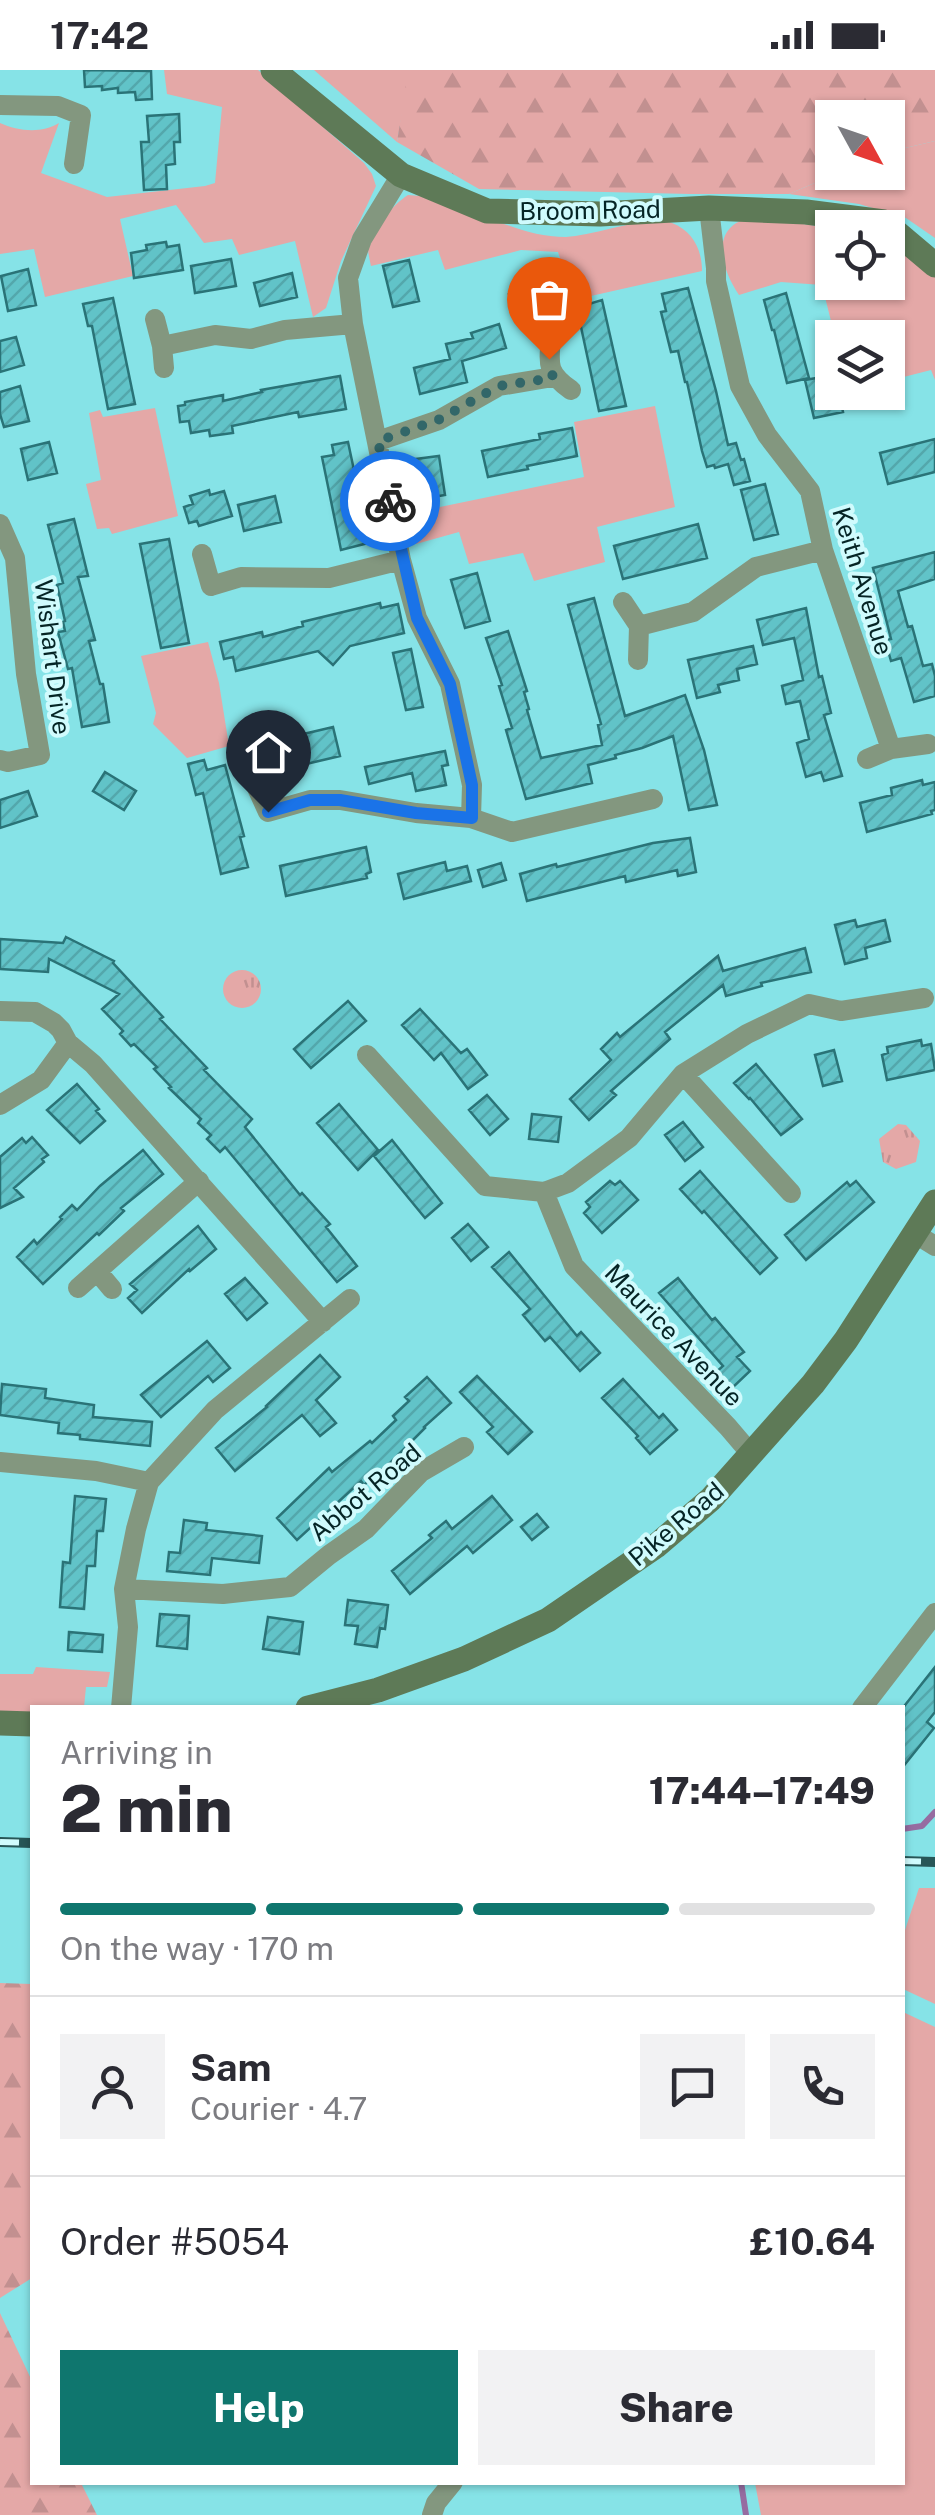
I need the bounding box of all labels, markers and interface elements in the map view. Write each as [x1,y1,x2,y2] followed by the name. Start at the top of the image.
[50,13,149,58] text: 17:42
[815,100,905,190] north arrow
[815,100,905,410] map controls
[519,194,661,226] street label: Broom Road
[815,210,905,300] button: locate
[507,257,592,360] pin
[522,272,577,327] icon: bag
[815,320,905,410] button: layers
[340,451,440,551] courier
[363,474,418,529] icon: bike
[826,504,900,658] street label: Keith Avenue
[29,578,77,736] street label: Wishart Drive
[226,710,311,813] pin
[241,725,296,780] icon: home
[599,1258,749,1412] street label: Maurice Avenue
[303,1437,427,1547] street label: Abbot Road
[622,1476,730,1572] street label: Pike Road
[60,1734,213,1771] text: Arriving in
[649,1768,875,1813] text: 17:44–17:49
[60,1770,233,1847] text: 2 min
[60,1930,334,1967] text: On the way · 170 m
[60,2034,165,2139] button: person
[640,2034,745,2139] button: chat
[770,2034,875,2139] button: phone
[190,2045,272,2090] text: Sam
[190,2090,367,2127] text: Courier · 4.7
[60,2219,289,2264] text: Order #5054
[749,2219,875,2264] text: £10.64
[60,2350,458,2465] button: Help
[478,2350,875,2465] button: Share

